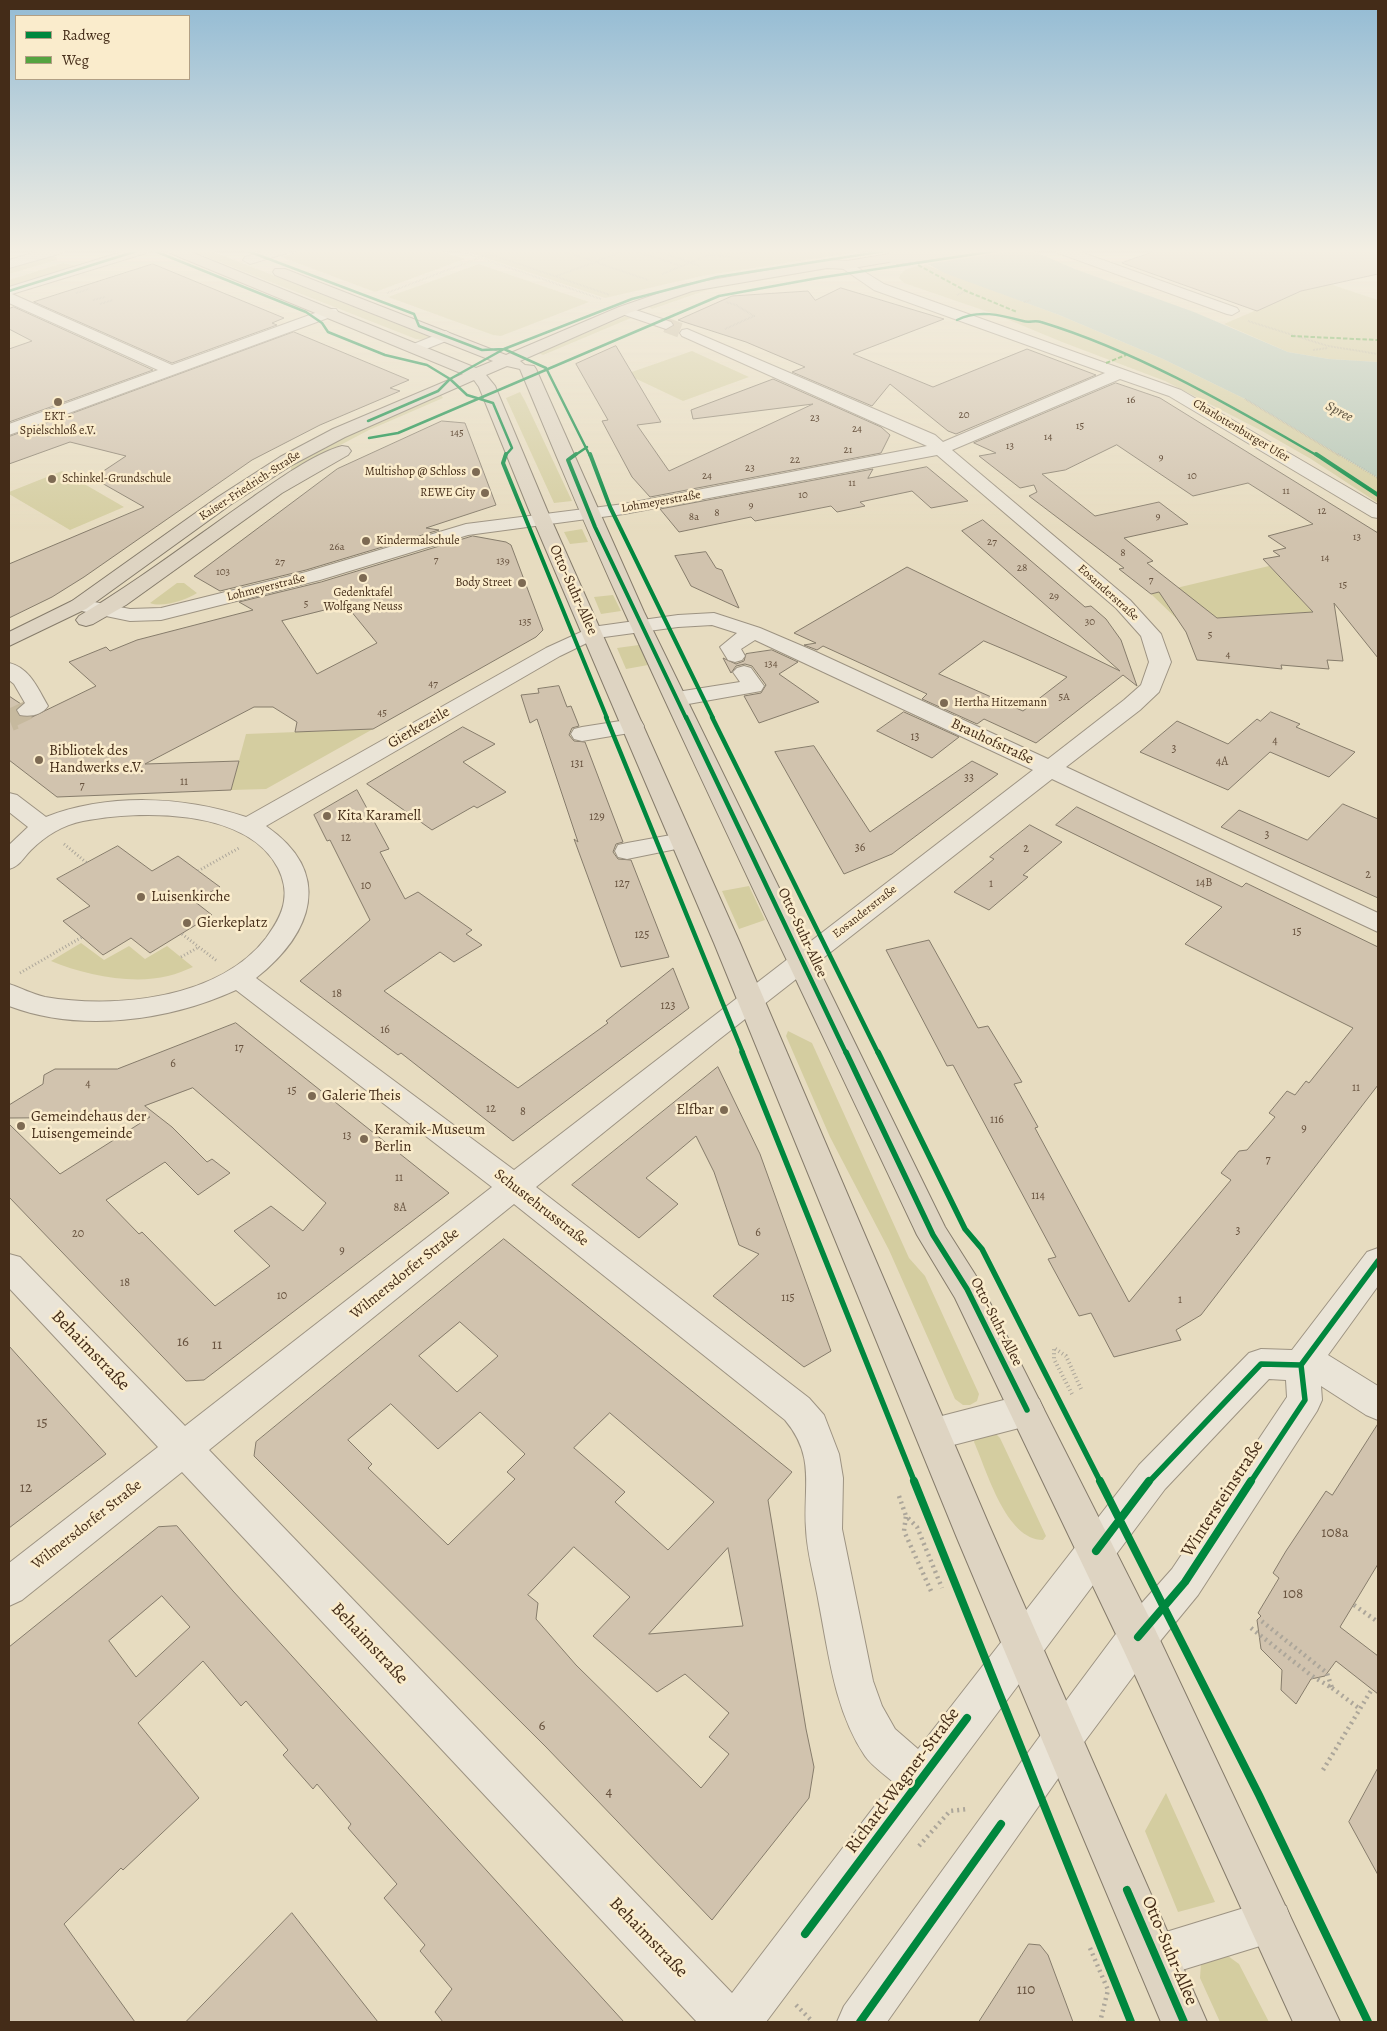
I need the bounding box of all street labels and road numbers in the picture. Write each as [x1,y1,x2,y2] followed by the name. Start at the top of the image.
[1190,396,1292,466] street label: Charlottenburger Ufer
[197,448,303,524] street label: Kaiser-Friedrich-Straße
[620,488,702,516] street label: Lohmeyerstraße
[545,542,601,638] street label: Otto-Suhr-Allee
[1074,562,1142,624] street label: Eosanderstraße
[225,571,307,605] street label: Lohmeyerstraße
[385,703,453,753] street label: Gierkezeile
[948,715,1036,769] street label: Brauhofstraße
[830,882,900,942] street label: Eosanderstraße
[773,885,831,981] street label: Otto-Suhr-Allee
[490,1166,592,1250] street label: Schustehrusstraße
[347,1225,463,1323] street label: Wilmersdorfer Straße
[966,1275,1026,1369] street label: Otto-Suhr-Allee
[46,1306,134,1396] street label: Behaimstraße
[1177,1436,1269,1562] street label: Wintersteinstraße
[28,1476,146,1574] street label: Wilmersdorfer Straße
[326,1599,412,1689] street label: Behaimstraße
[841,1704,965,1858] street label: Richard-Wagner-Straße
[604,1893,692,1983] street label: Behaimstraße
[1136,1893,1202,2009] street label: Otto-Suhr-Allee

